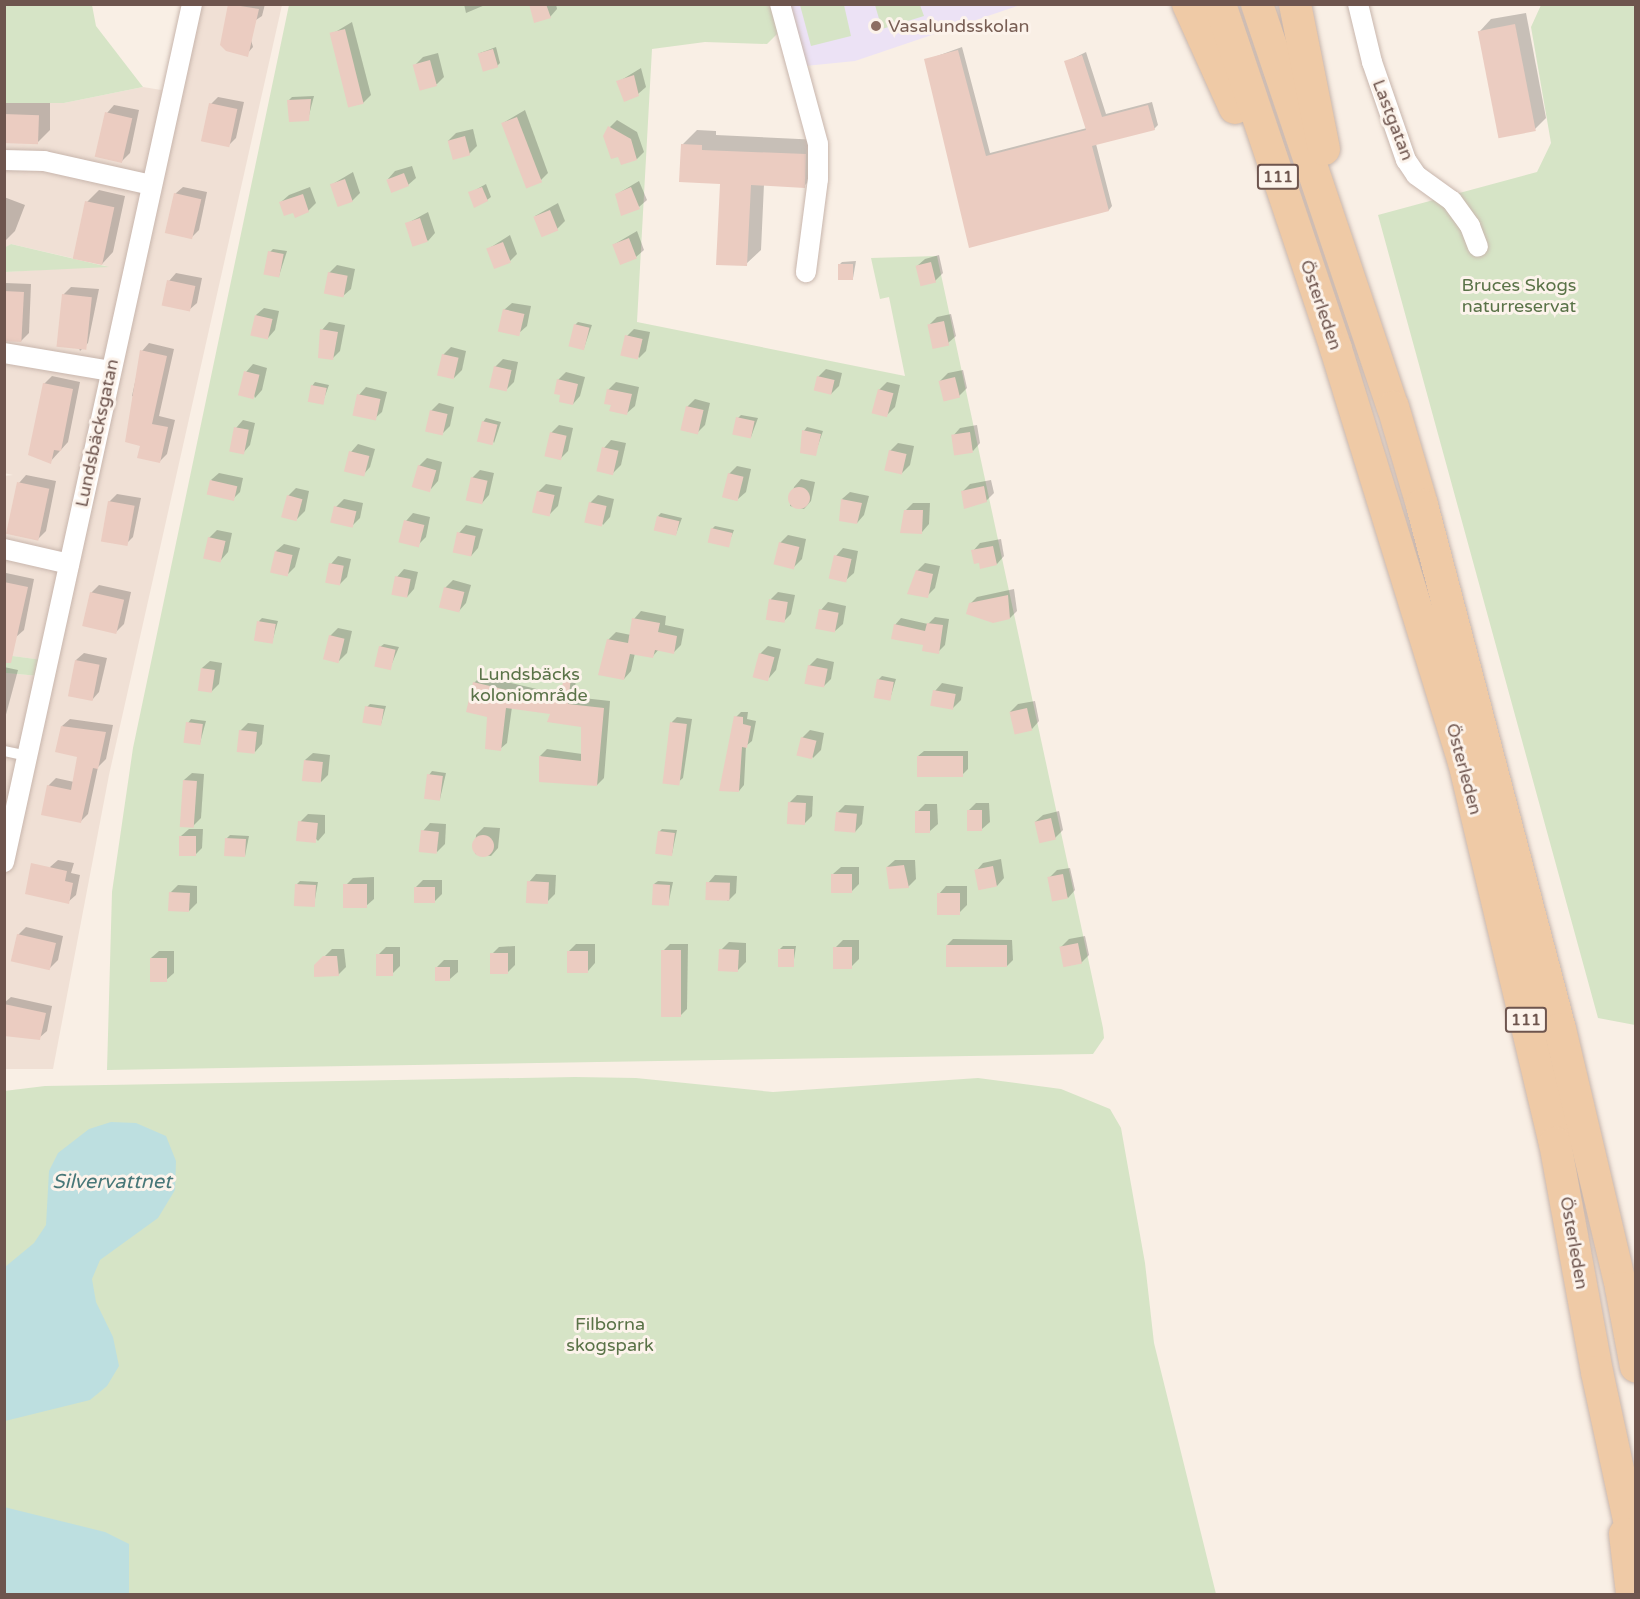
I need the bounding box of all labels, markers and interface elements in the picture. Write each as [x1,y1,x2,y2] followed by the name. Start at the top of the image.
[888,15,1030,37] place label: Vasalundsskolan
[869,19,883,33] marker: Vasalundsskolan
[1368,76,1418,164] street label: Lastgatan
[1256,164,1300,190] road number: 111
[1295,257,1347,353] street label: Österleden
[1462,275,1576,318] park label: Bruces Skogs naturreservat
[71,357,123,509] street label: Lundsbäcksgatan
[470,664,588,706] park label: Lundsbäcks koloniområde
[1441,721,1487,817] street label: Österleden
[1504,1007,1549,1033] road number: 111
[52,1170,172,1194] water label: Silvervattnet
[1555,1195,1593,1291] street label: Österleden
[566,1314,654,1356] park label: Filborna skogspark

